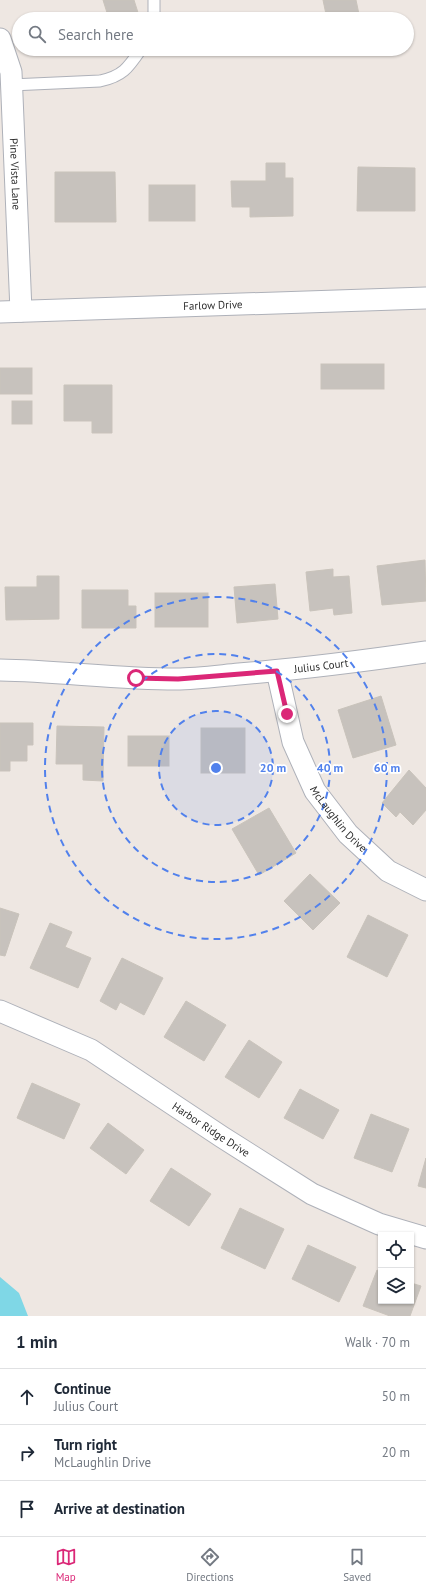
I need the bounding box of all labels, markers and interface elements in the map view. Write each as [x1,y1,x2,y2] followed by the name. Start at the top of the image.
[12,12,414,56] search box
[26,23,48,45] icon: search
[58,25,134,44] text: Search here
[7,138,24,211] street label: Pine Vista Lane
[183,297,243,313] street label: Farlow Drive
[292,656,349,676] street label: Julius Court
[127,669,145,687] route start
[278,705,296,723] route end
[260,760,286,775] text: 20 m
[317,760,343,775] text: 40 m
[374,760,400,775] text: 60 m
[209,761,223,775] centre of rings
[307,784,370,855] street label: McLaughlin Drive
[170,1099,253,1160] street label: Harbor Ridge Drive
[378,1232,414,1304] map controls
[378,1232,414,1268] button: locate
[378,1268,414,1304] button: layers
[16,1331,57,1353] text: 1 min
[345,1334,410,1351] text: Walk · 70 m
[54,1379,111,1398] text: Continue
[16,1386,38,1408] icon: ahead
[382,1388,410,1405] text: 50 m
[54,1398,118,1415] text: Julius Court
[54,1435,117,1454] text: Turn right
[16,1442,38,1464] icon: right
[382,1444,410,1461] text: 20 m
[54,1454,151,1471] text: McLaughlin Drive
[16,1498,38,1520] icon: arrive
[54,1499,185,1518] text: Arrive at destination
[55,1546,77,1584] tab: Map
[186,1546,234,1584] tab: Directions
[343,1546,371,1584] tab: Saved

